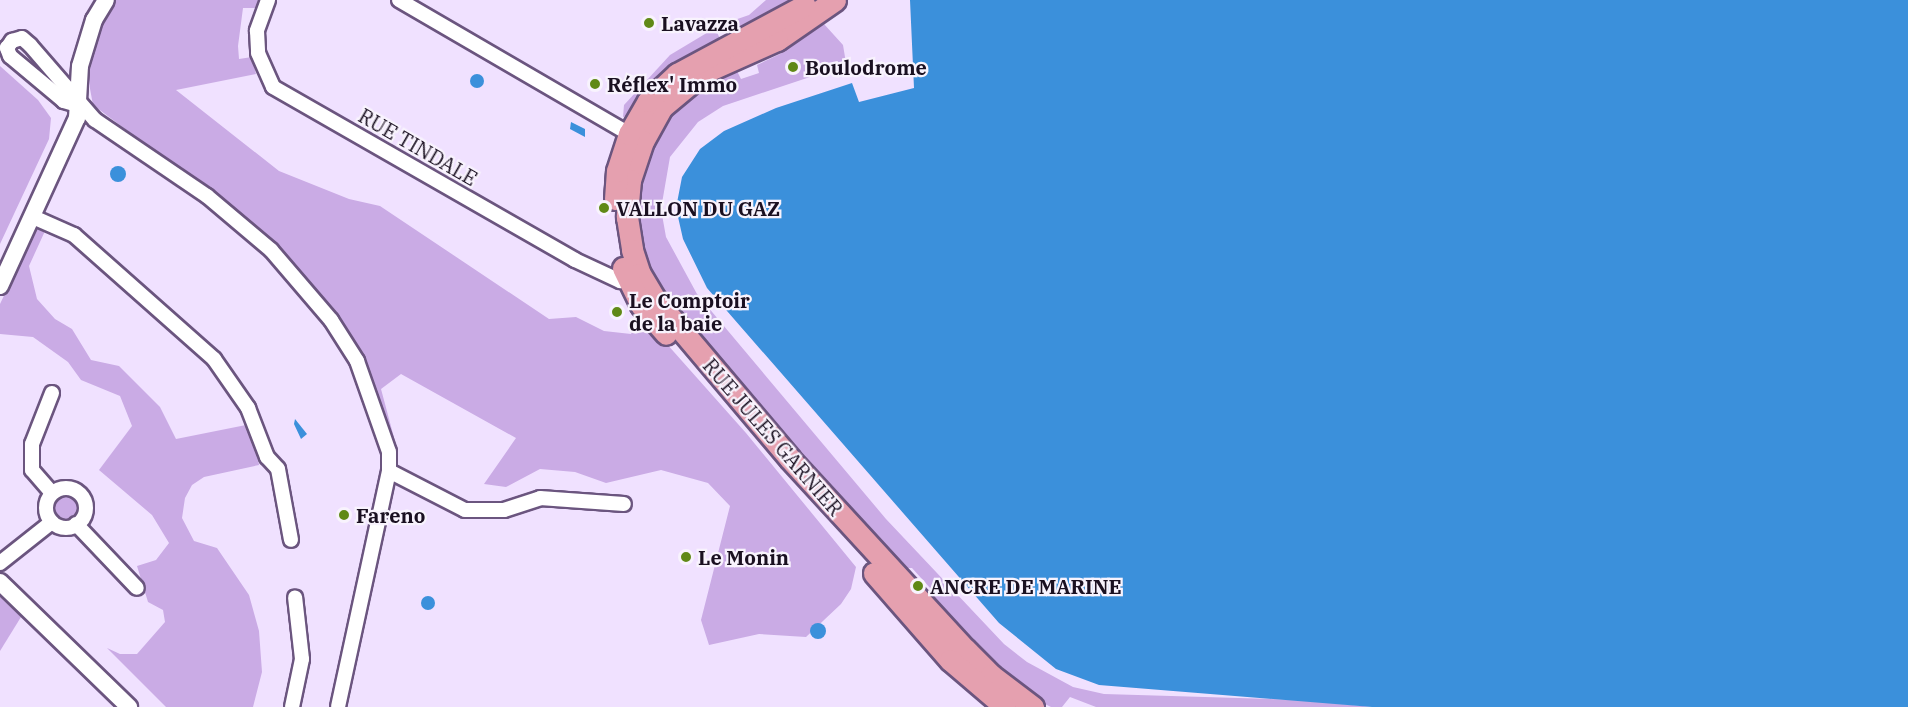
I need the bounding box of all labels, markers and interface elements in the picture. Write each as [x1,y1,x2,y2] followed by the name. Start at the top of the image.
[661,11,739,35] place label: Lavazza
[642,16,656,30] marker: Lavazza
[805,55,927,79] place label: Boulodrome
[786,60,800,74] marker: Boulodrome
[607,72,737,96] place label: Réflex' Immo
[588,77,602,91] marker: Réflex' Immo
[354,103,482,191] street label: RUE TINDALE
[616,196,780,220] place label: VALLON DU GAZ
[597,201,611,215] marker: VALLON DU GAZ
[629,288,750,335] place label: Le Comptoir de la baie
[610,305,624,319] marker: Le Comptoir de la baie
[698,353,848,521] street label: RUE JULES GARNIER
[356,503,425,527] place label: Fareno
[337,508,351,522] marker: Fareno
[698,545,789,569] place label: Le Monin
[679,550,693,564] marker: Le Monin
[930,574,1122,598] place label: ANCRE DE MARINE
[911,579,925,593] marker: ANCRE DE MARINE

